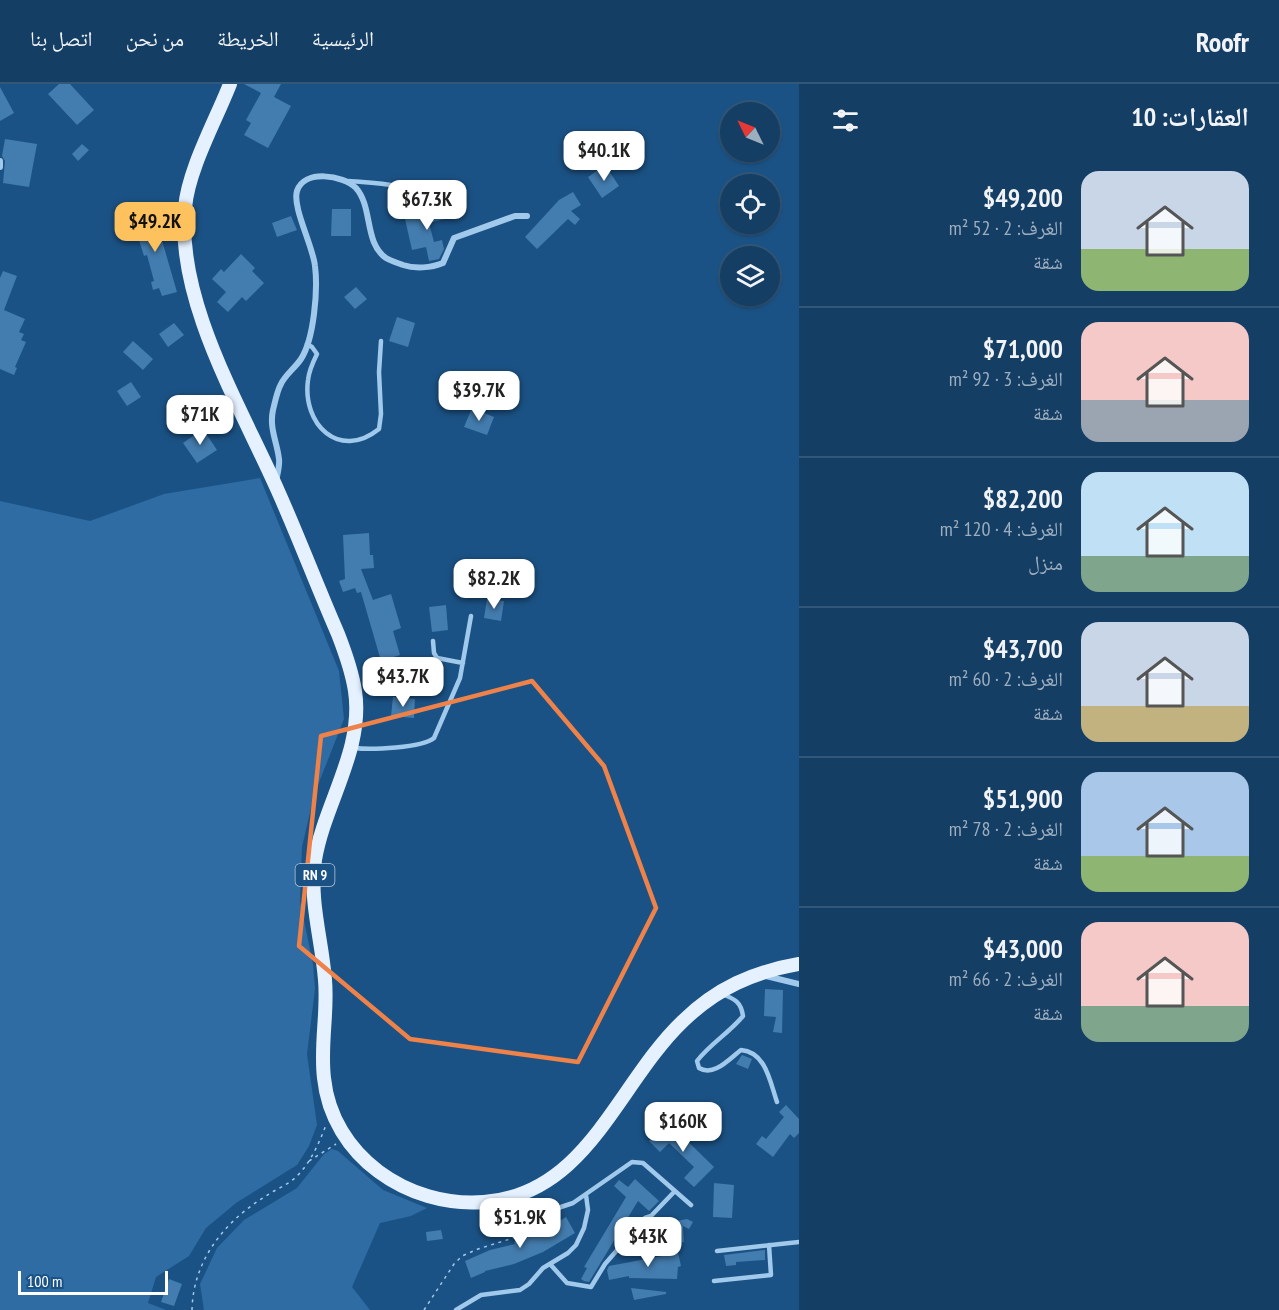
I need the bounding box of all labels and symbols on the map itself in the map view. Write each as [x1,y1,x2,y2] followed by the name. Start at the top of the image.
[720,102,780,162] north arrow
[555,131,653,182] pin: $40.1K
[378,180,476,231] pin: $67.3K
[106,202,204,253] pin: $49.2K
[430,371,528,422] pin: $39.7K
[164,395,236,446] pin: $71K
[445,559,543,610] pin: $82.2K
[354,657,452,708] pin: $43.7K
[296,864,334,886] road number: RN 9
[641,1102,725,1153] pin: $160K
[471,1198,569,1249] pin: $51.9K
[612,1217,684,1268] pin: $43K
[18,1268,168,1296] scale bar

